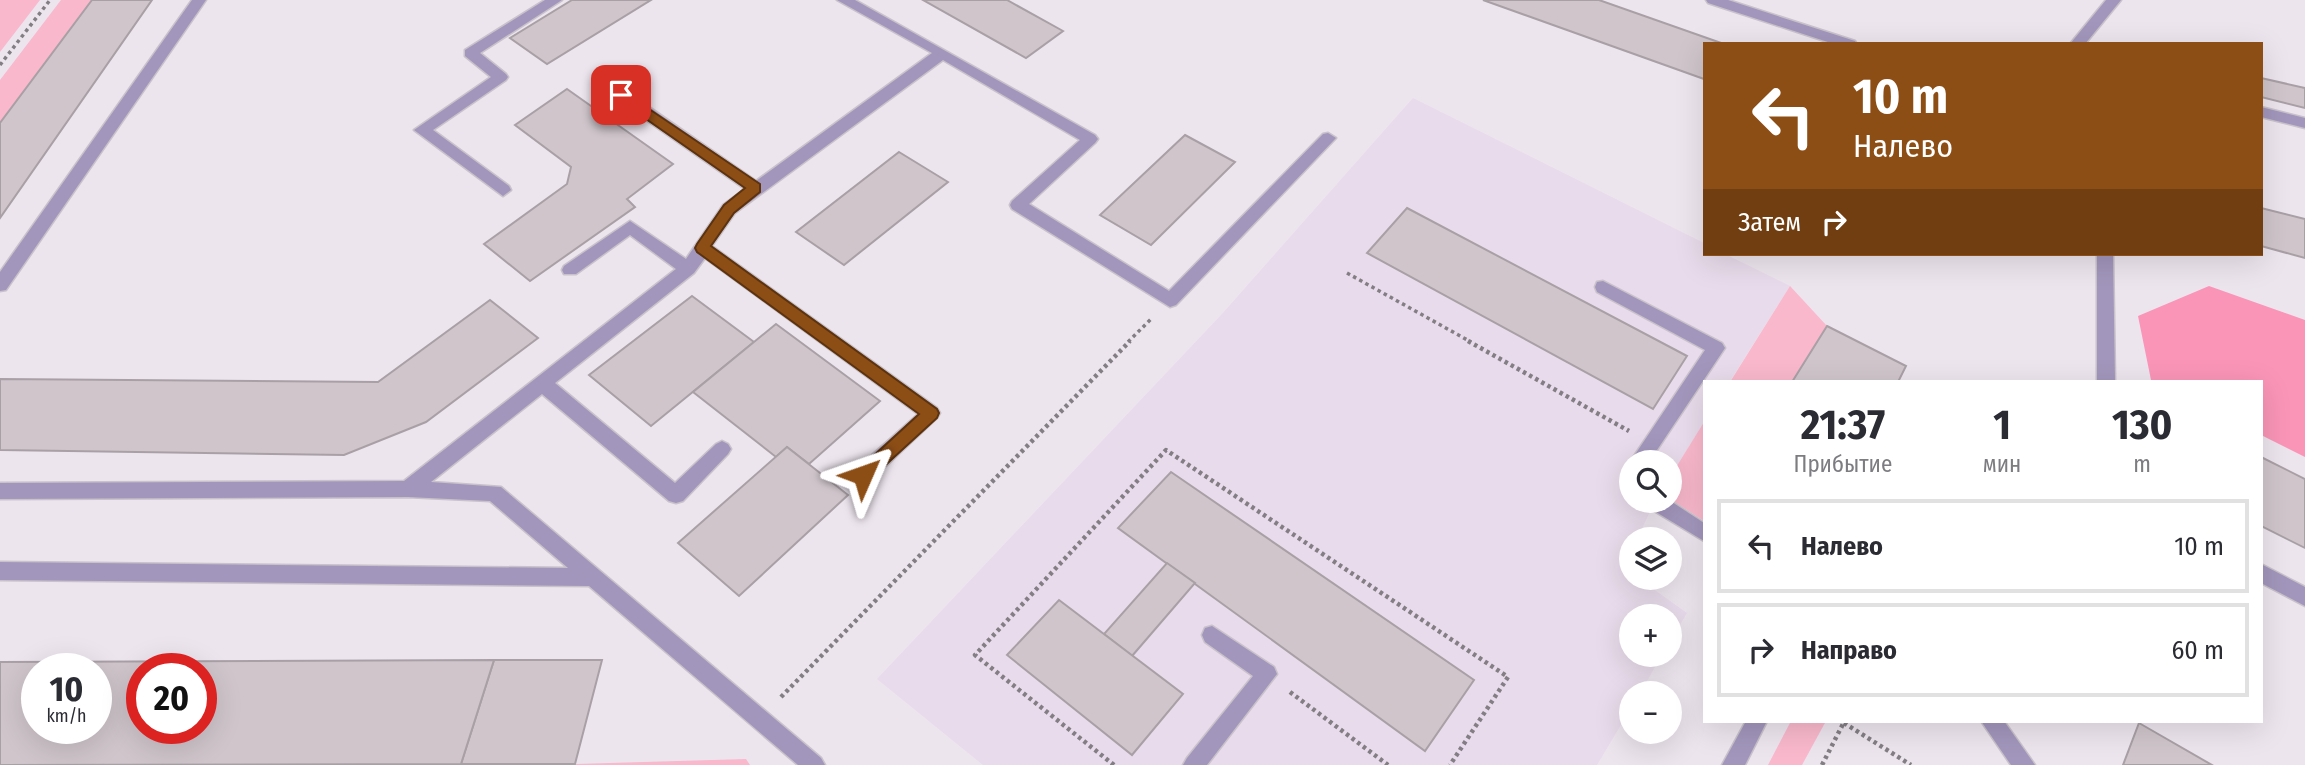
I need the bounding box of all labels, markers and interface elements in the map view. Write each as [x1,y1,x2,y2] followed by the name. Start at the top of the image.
[591,65,651,125] pin
[1853,67,1948,126] text: 10 m
[1738,70,1829,161] icon: left
[602,76,640,114] icon: arrive
[1853,127,1953,165] text: Налево
[1815,203,1853,241] icon: right
[1738,207,1801,238] text: Затем
[1801,400,1885,450] text: 21:37
[1993,400,2011,450] text: 1
[2112,400,2172,450] text: 130
[826,438,900,512] position arrow
[1619,450,1682,744] map controls
[1619,450,1682,513] button: search
[1794,450,1892,478] text: Прибытие
[1983,450,2021,478] text: мин
[2133,450,2151,478] text: m
[1619,527,1682,590] button: layers
[1742,527,1780,565] icon: left
[1801,531,1883,562] text: Налево
[2174,531,2224,562] text: 10 m
[1619,604,1682,667] button: +
[1742,631,1780,669] icon: right
[1801,635,1897,666] text: Направо
[2171,635,2224,666] text: 60 m
[126,653,217,744] speed limit sign: 20
[50,668,83,710] text: 10
[1619,681,1682,744] button: −
[46,705,87,727] text: km/h

